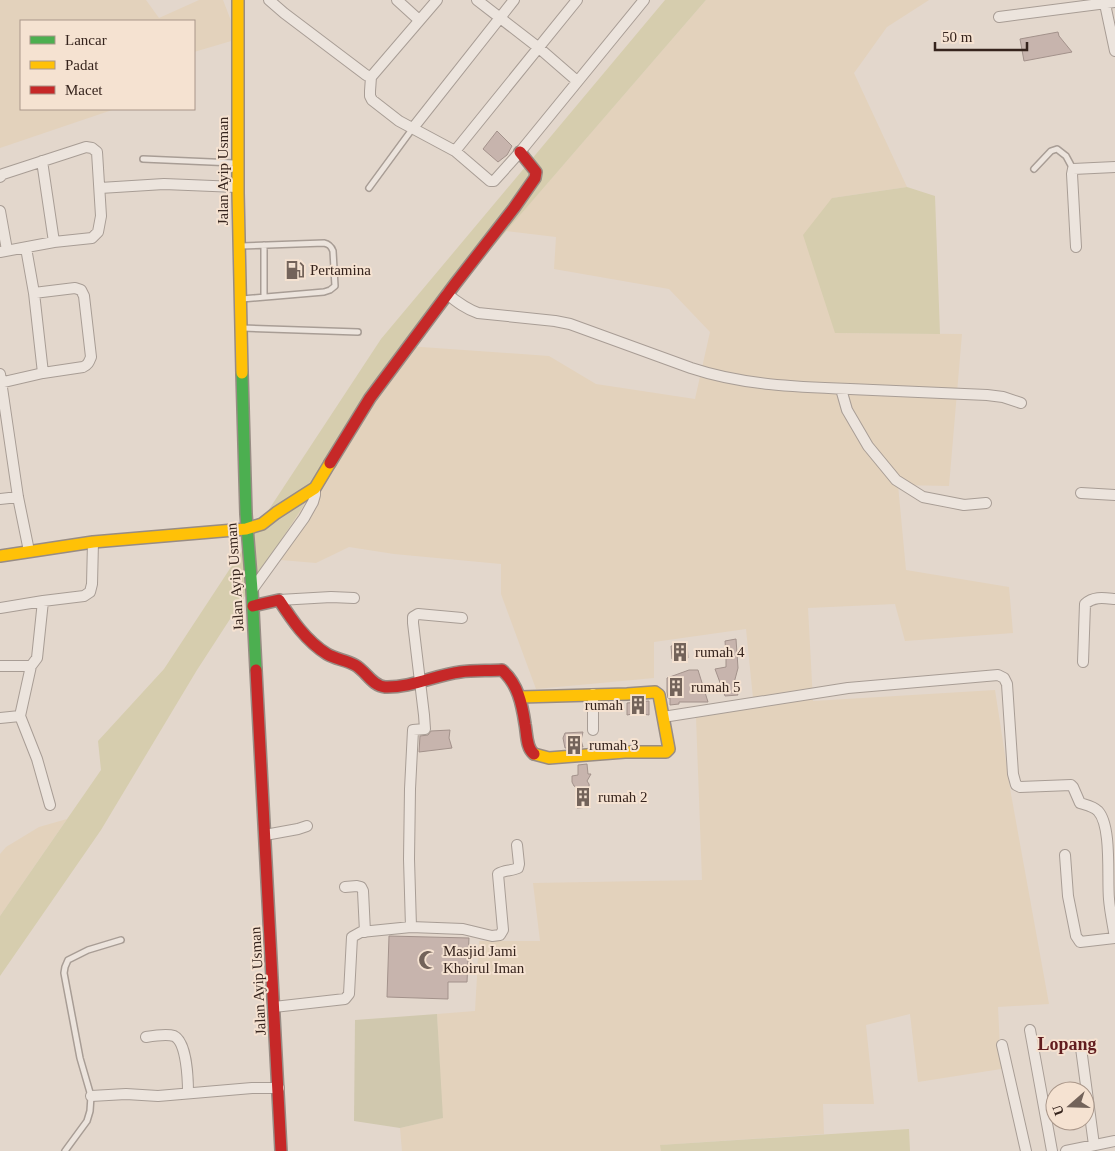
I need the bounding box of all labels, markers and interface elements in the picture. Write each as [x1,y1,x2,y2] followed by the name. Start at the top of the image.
[20,20,195,110] legend
[935,20,1028,52] scale bar
[942,29,973,45] text: 50 m
[65,32,107,48] text: Lancar
[65,57,99,73] text: Padat
[65,82,103,98] text: Macet
[215,116,231,225] street label: Jalan Ayip Usman
[284,259,306,281] fuel station icon: Pertamina
[310,262,371,278] place label: Pertamina
[223,522,247,632] street label: Jalan Ayip Usman
[669,641,691,663] building icon: rumah 4
[695,644,745,660] place label: rumah 4
[665,676,687,698] building icon: rumah 5
[691,679,741,695] place label: rumah 5
[627,694,649,716] building icon: rumah
[585,697,623,713] place label: rumah
[563,734,585,756] building icon: rumah 3
[589,737,639,753] place label: rumah 3
[572,786,594,808] building icon: rumah 2
[598,789,648,805] place label: rumah 2
[247,926,269,1036] street label: Jalan Ayip Usman
[443,943,525,976] place label: Masjid Jami Khoirul Iman
[417,949,439,971] mosque icon: Masjid Jami Khoirul Iman
[1037,1034,1097,1054] district label: Lopang
[1045,1081,1095,1131] north arrow
[1049,1103,1067,1118] text: U

